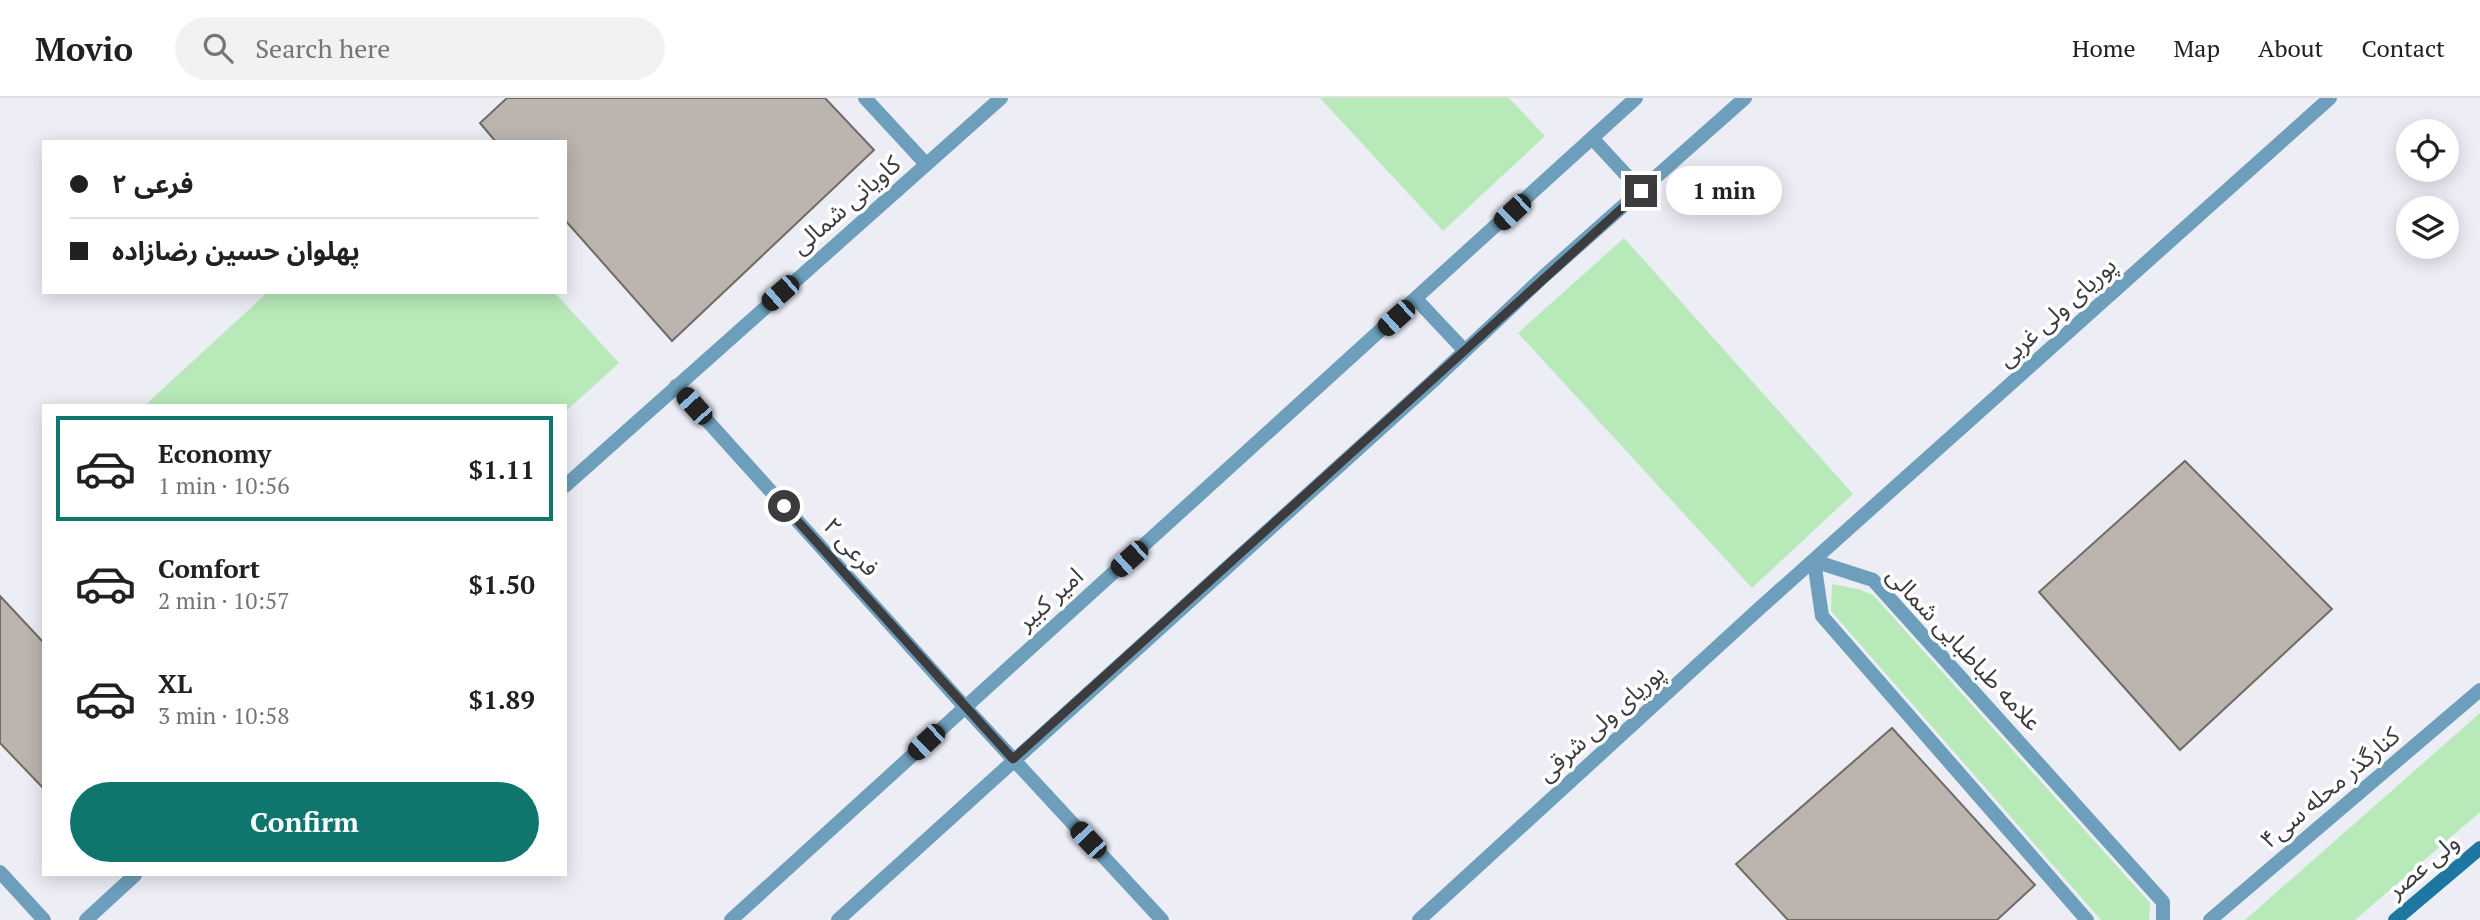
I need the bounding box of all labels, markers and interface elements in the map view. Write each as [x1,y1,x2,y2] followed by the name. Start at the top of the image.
[175,17,665,80] search box
[35,27,133,70] text: Movio
[199,29,237,67] icon: search
[255,31,390,65] text: Search here
[2072,32,2136,64] text: Home
[2174,32,2220,64] text: Map
[2258,32,2324,64] text: About
[2362,32,2445,64] text: Contact
[2396,119,2459,259] map controls
[2396,119,2459,182] button: locate
[784,147,908,261] street label: کاویانی شمالی
[112,166,193,200] text: فرعی ۲
[1666,166,1781,216] callout: 1 min
[1625,175,1657,207] route end
[1693,175,1755,206] text: 1 min
[1490,190,1535,234] car
[2396,196,2459,259] button: layers
[112,233,360,267] text: پهلوان حسین رضازاده
[1990,249,2123,374] street label: پوریای ولی غربی
[758,271,803,315] car
[1374,296,1419,340] car
[673,383,716,429] car
[158,436,271,470] text: Economy
[74,437,137,500] icon: car
[469,452,535,486] text: $1.11
[158,470,290,501] text: 1 min · 10:56
[768,490,800,522] route start
[817,510,887,583] street label: فرعی ۲
[1107,537,1152,581] car
[158,551,260,585] text: Comfort
[74,552,137,615] icon: car
[1880,559,2049,737] street label: علامه طباطبایی شمالی
[1008,560,1089,637] street label: امیر کبیر
[469,567,535,601] text: $1.50
[158,585,290,616] text: 2 min · 10:57
[1530,656,1671,788] street label: پوریای ولی شرقی
[158,666,192,700] text: XL
[74,667,137,730] icon: car
[469,682,535,716] text: $1.89
[158,700,290,731] text: 3 min · 10:58
[2253,719,2407,855] street label: کنارگذر محله سی۴
[904,720,949,764] car
[70,782,539,862] button: Confirm
[1066,817,1111,863] car
[2379,826,2465,905] street label: ولی عصر

